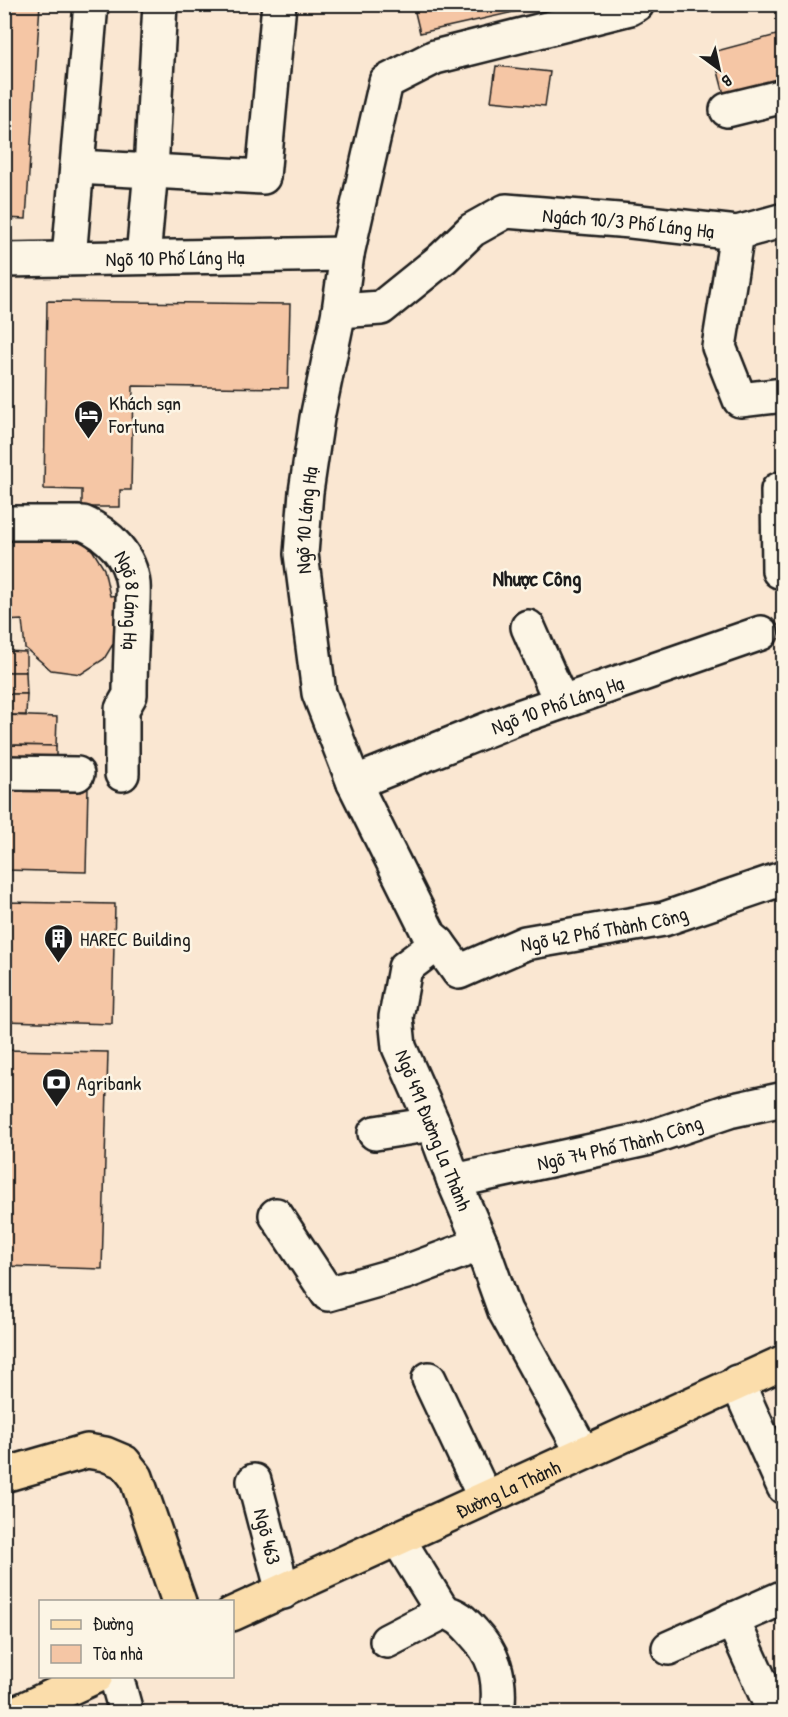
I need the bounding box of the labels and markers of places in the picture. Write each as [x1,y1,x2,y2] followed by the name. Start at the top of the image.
[108,389,181,439] place label: Khách sạn Fortuna
[72,398,104,440] hotel icon: Khách sạn Fortuna
[43,922,75,964] building icon: HAREC Building
[80,925,191,952] place label: HAREC Building
[40,1066,72,1108] bank icon: Agribank
[77,1069,141,1096] place label: Agribank

